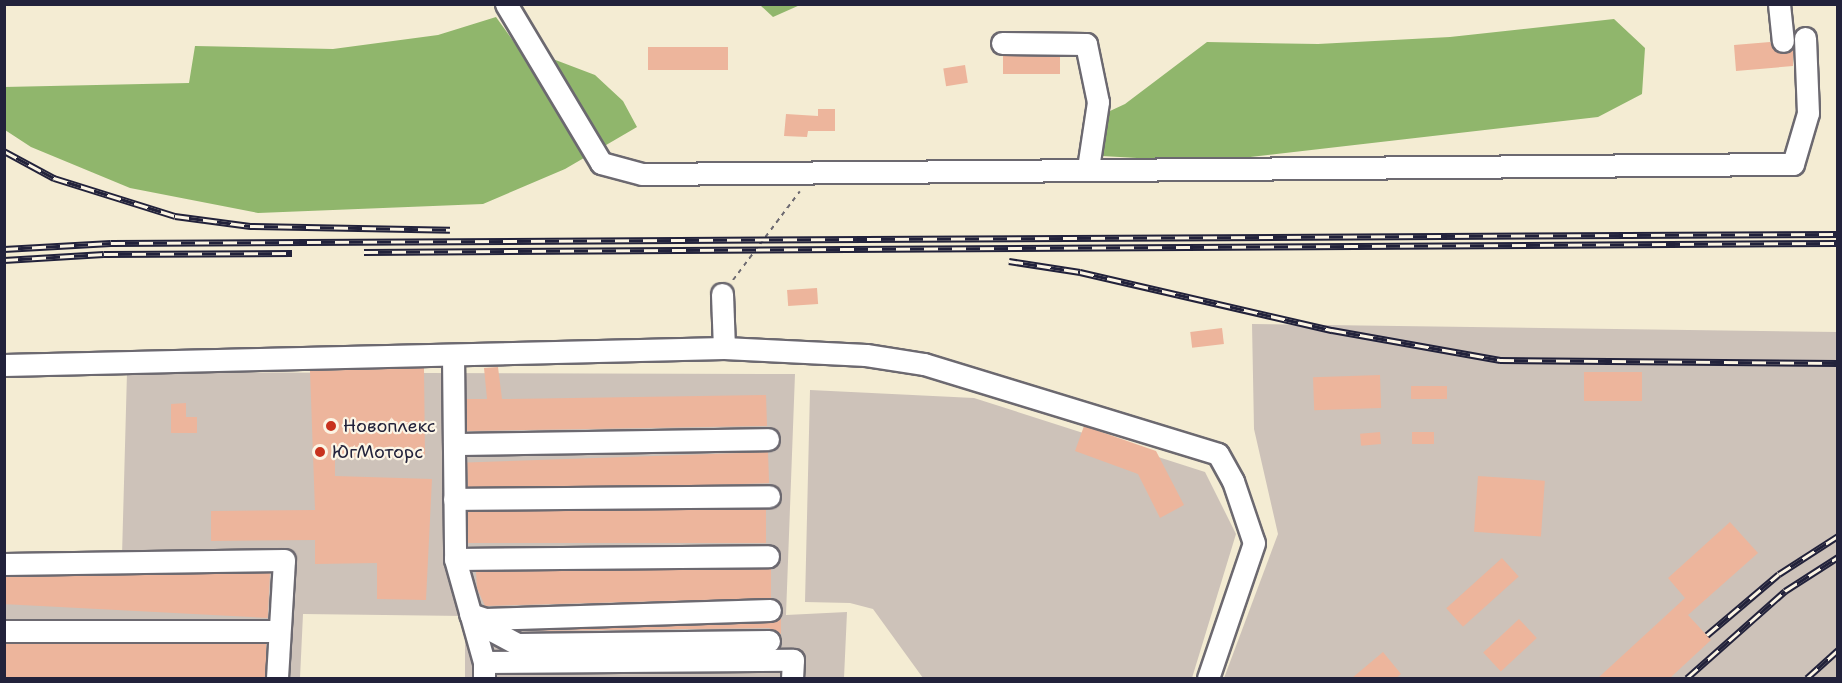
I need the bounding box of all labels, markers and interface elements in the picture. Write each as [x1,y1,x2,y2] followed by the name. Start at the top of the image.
[343,415,436,437] place label: Новоплекс
[324,419,338,433] marker: Новоплекс
[332,441,423,463] place label: ЮгМоторс
[313,445,327,459] marker: ЮгМоторс

